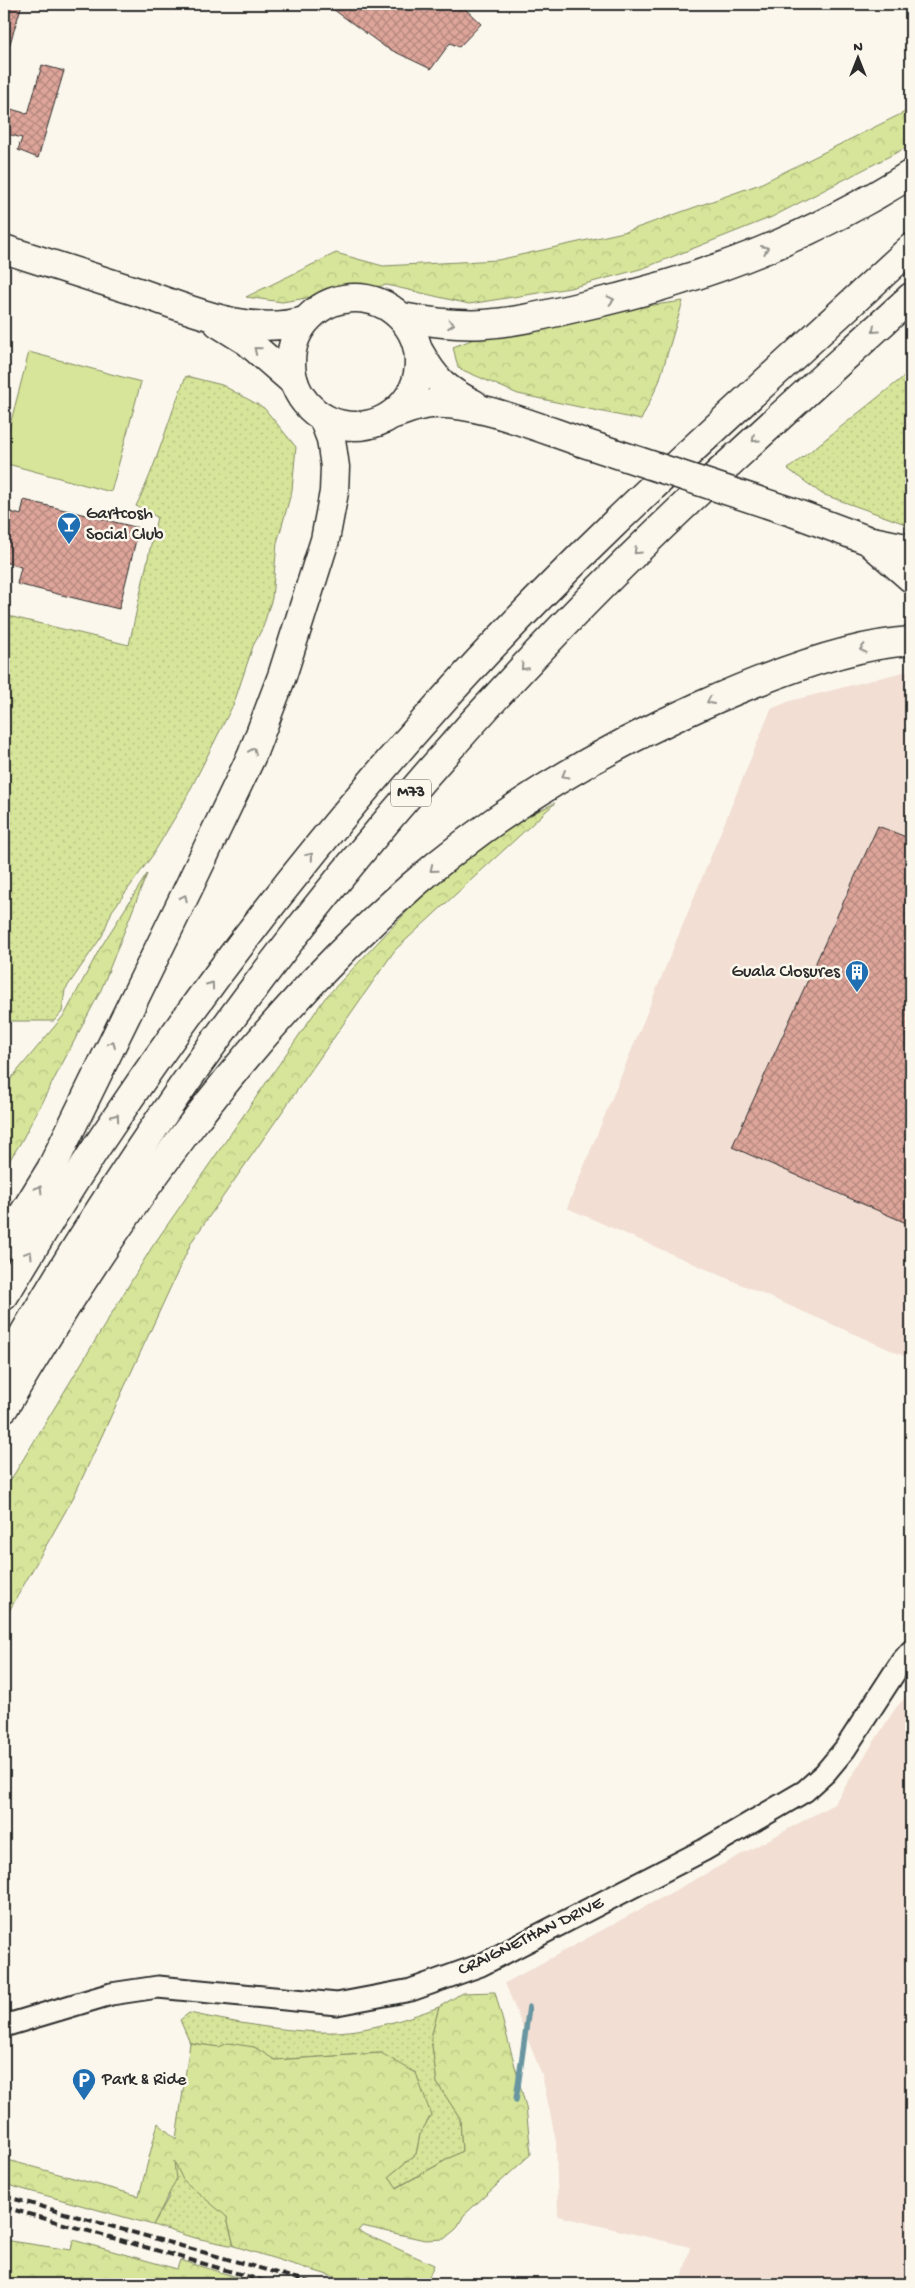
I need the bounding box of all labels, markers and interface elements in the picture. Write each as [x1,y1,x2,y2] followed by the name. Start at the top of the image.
[832,32,882,82] north arrow
[853,39,863,56] text: N
[760,245,769,256] one-way arrow
[606,295,615,306] one-way arrow
[447,318,455,329] one-way arrow
[872,324,881,333] one-way arrow
[254,347,263,355] one-way arrow
[752,433,761,442] one-way arrow
[86,504,164,546] place label: Gartcosh Social Club
[56,511,82,545] bar icon: Gartcosh Social Club
[633,545,642,554] one-way arrow
[859,643,868,653] one-way arrow
[521,662,530,671] one-way arrow
[706,695,715,706] one-way arrow
[248,748,258,756] one-way arrow
[562,769,571,779] one-way arrow
[391,780,431,806] road number: M73
[305,853,314,862] one-way arrow
[430,864,439,872] one-way arrow
[178,895,188,904] one-way arrow
[844,959,870,993] building icon: Guala Closures
[732,962,841,983] place label: Guala Closures
[205,981,214,991] one-way arrow
[106,1040,117,1049] one-way arrow
[110,1113,119,1123] one-way arrow
[32,1185,42,1194] one-way arrow
[23,1251,33,1260] one-way arrow
[455,1892,608,1981] street label: CRAIGNETHAN DRIVE
[71,2067,97,2101] parking icon: Park & Ride
[101,2070,187,2091] place label: Park & Ride

